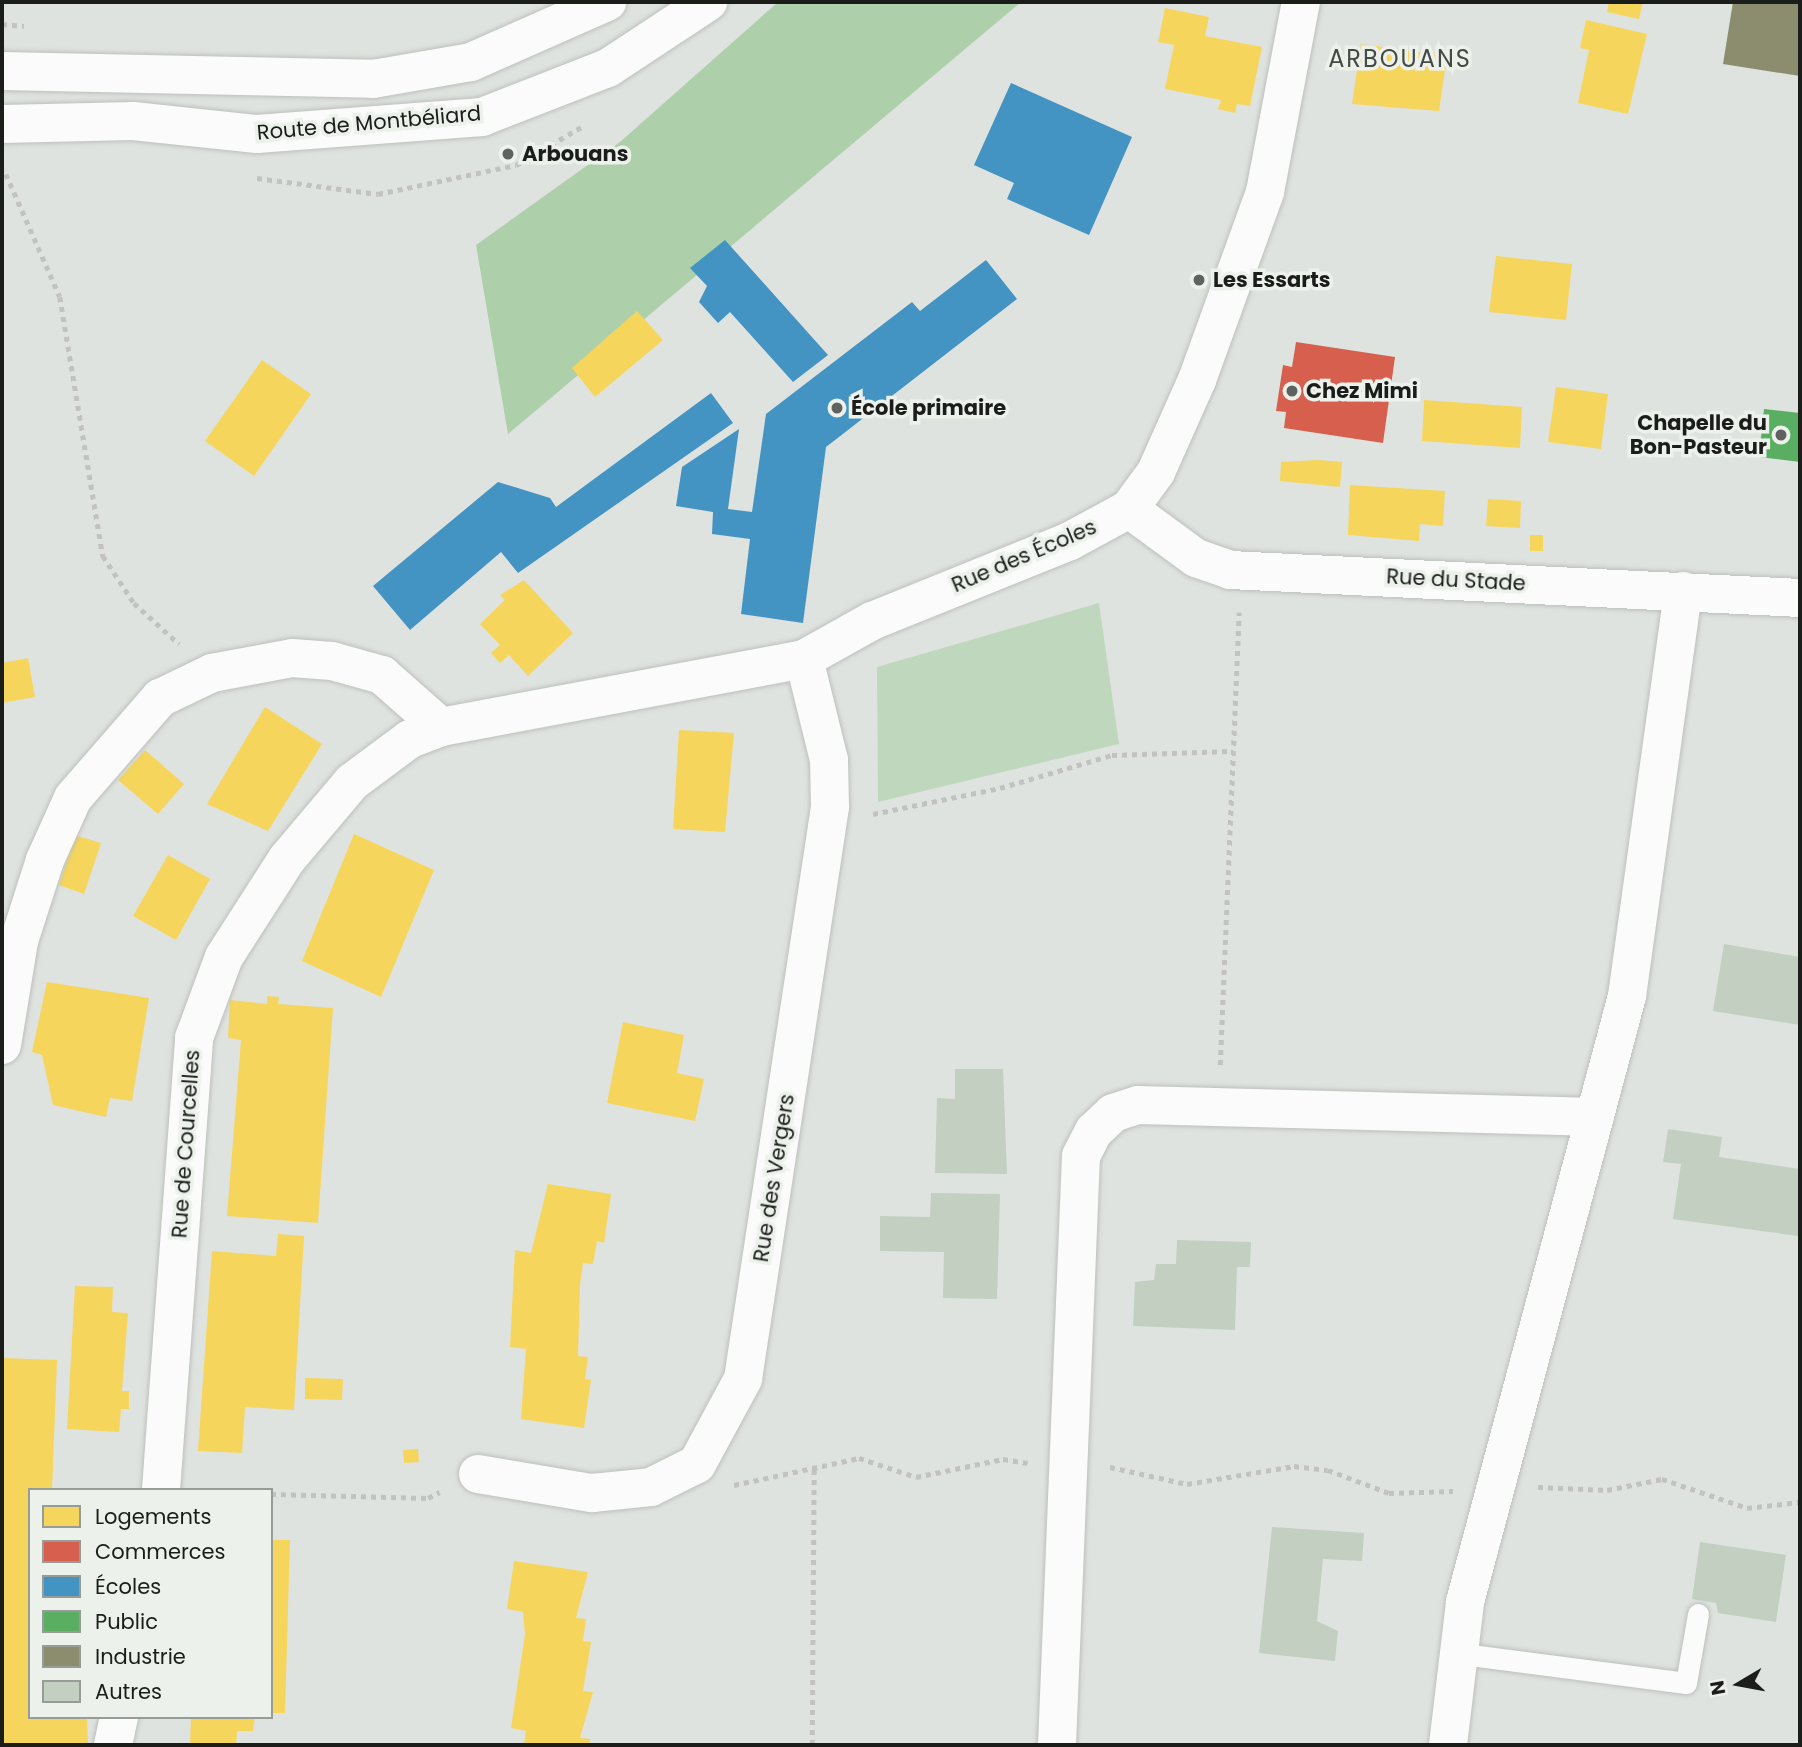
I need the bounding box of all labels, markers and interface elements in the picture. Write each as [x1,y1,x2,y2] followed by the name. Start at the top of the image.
[1329,45,1471,73] district label: ARBOUANS
[256,101,482,145] street label: Route de Montbéliard
[522,141,628,167] place label: Arbouans
[500,146,516,162] marker: Arbouans
[1213,267,1330,293] place label: Les Essarts
[1191,272,1207,288] marker: Les Essarts
[1306,378,1418,404] place label: Chez Mimi
[1284,383,1300,399] marker: Chez Mimi
[851,395,1006,421] place label: École primaire
[829,400,845,416] marker: École primaire
[1630,410,1767,460] place label: Chapelle du Bon-Pasteur
[1773,427,1789,443] marker: Chapelle du Bon-Pasteur
[948,514,1100,598] street label: Rue des Écoles
[1386,564,1526,596] street label: Rue du Stade
[167,1049,205,1239] street label: Rue de Courcelles
[748,1092,800,1264] street label: Rue des Vergers
[28,1488,273,1719] legend
[95,1502,211,1531] text: Logements
[95,1537,226,1566] text: Commerces
[95,1572,161,1601] text: Écoles
[95,1607,158,1636] text: Public
[95,1642,186,1671] text: Industrie
[1704,1649,1774,1719] north arrow
[95,1677,162,1706] text: Autres
[1703,1678,1732,1697] text: N

